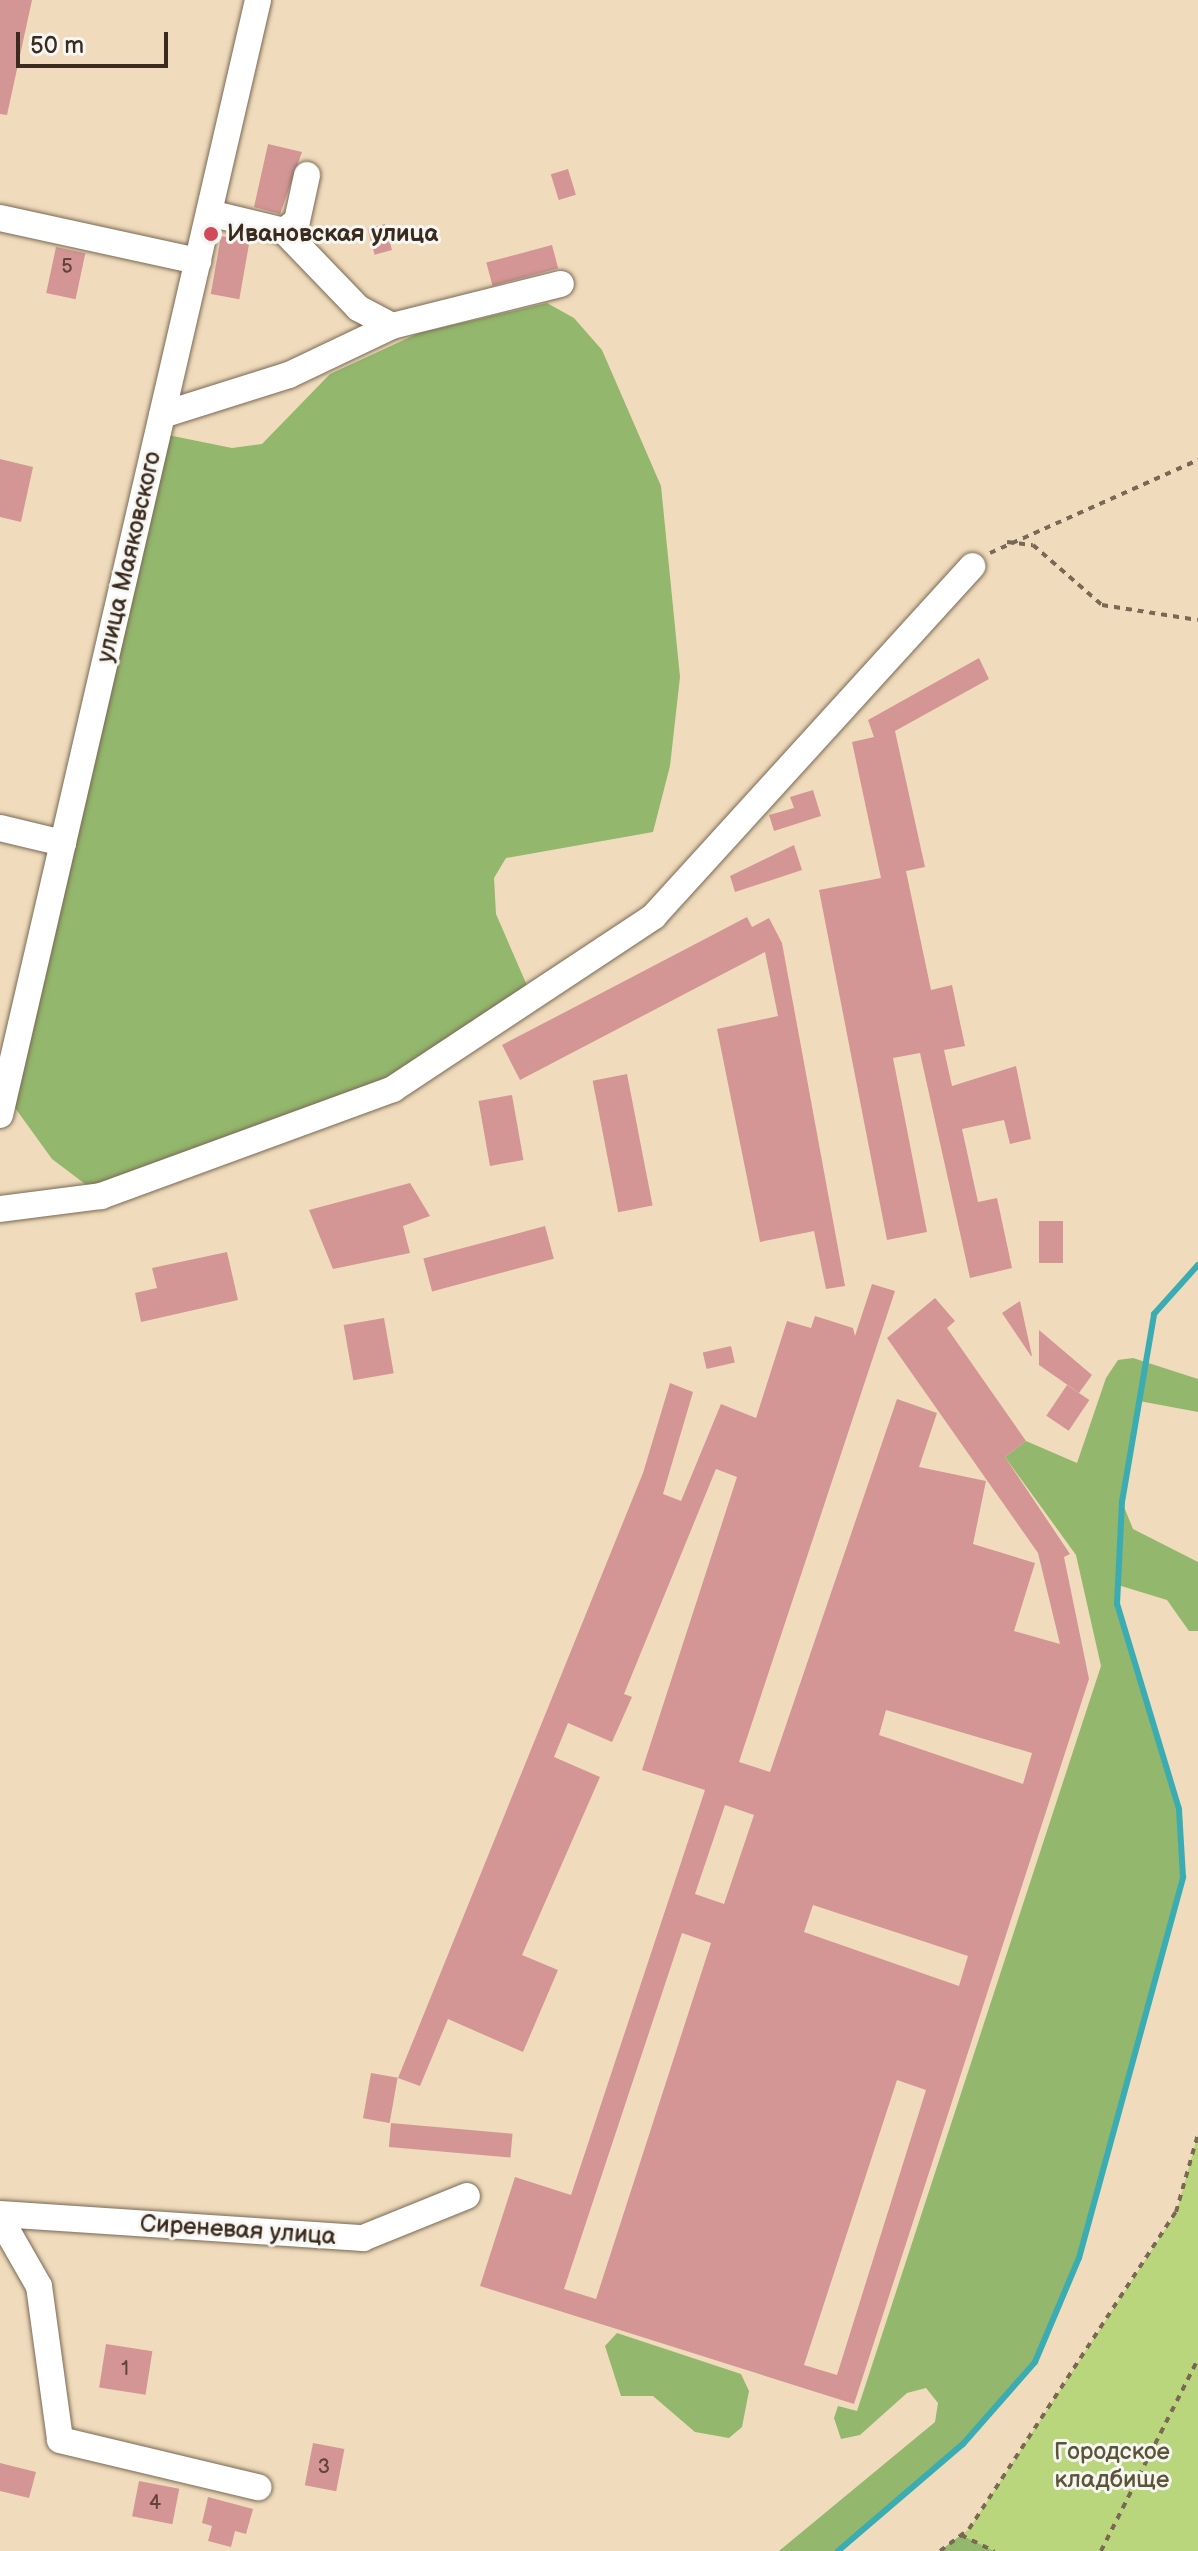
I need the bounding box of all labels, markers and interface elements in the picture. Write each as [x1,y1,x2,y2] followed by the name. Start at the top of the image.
[20,16,172,66] scale bar
[30,31,84,60] text: 50 m
[227,220,438,248] place label: Ивановская улица
[202,225,220,243] marker: Ивановская улица
[61,255,73,279] house number: 5
[91,449,167,665] street label: улица Маяковского
[139,2209,337,2251] street label: Сиреневая улица
[121,2357,129,2381] house number: 1
[1054,2438,1170,2494] park label: Городское кладбище
[318,2455,330,2479] house number: 3
[149,2491,161,2515] house number: 4

